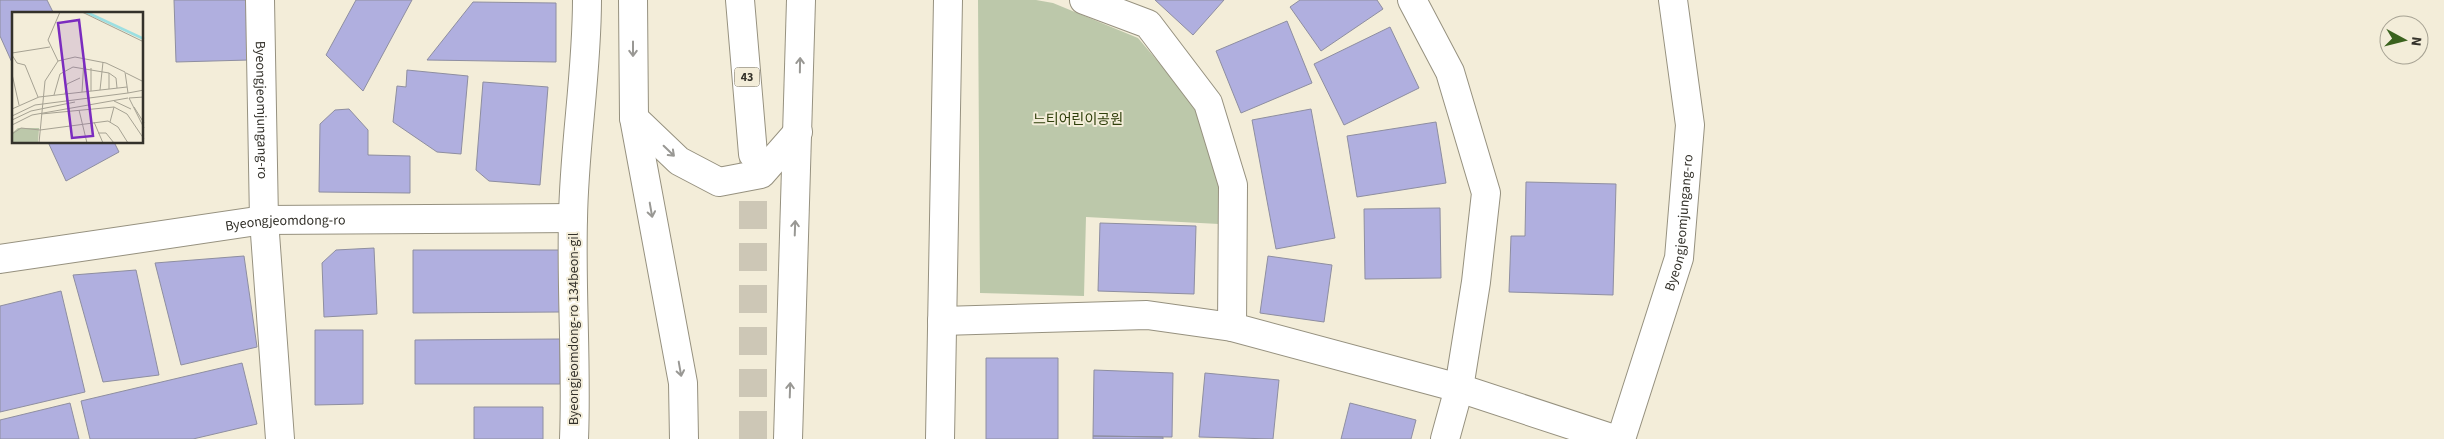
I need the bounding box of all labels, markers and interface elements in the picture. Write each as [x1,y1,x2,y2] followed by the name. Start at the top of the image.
[12,12,144,144] inset map
[2379,15,2429,65] north arrow
[2405,36,2426,47] text: N
[628,40,638,56] one-way arrow
[250,41,272,179] street label: Byeongjeomjungang-ro
[795,58,805,74] one-way arrow
[734,68,760,86] road number: 43
[1033,110,1123,130] park label: 느티어린이공원
[663,145,675,157] one-way arrow
[1660,154,1699,294] street label: Byeongjeomjungang-ro
[646,201,656,217] one-way arrow
[224,210,346,237] street label: Byeongjeomdong-ro
[790,220,800,236] one-way arrow
[564,232,584,425] street label: Byeongjeomdong-ro 134beon-gil
[676,361,686,377] one-way arrow
[785,383,794,399] one-way arrow

